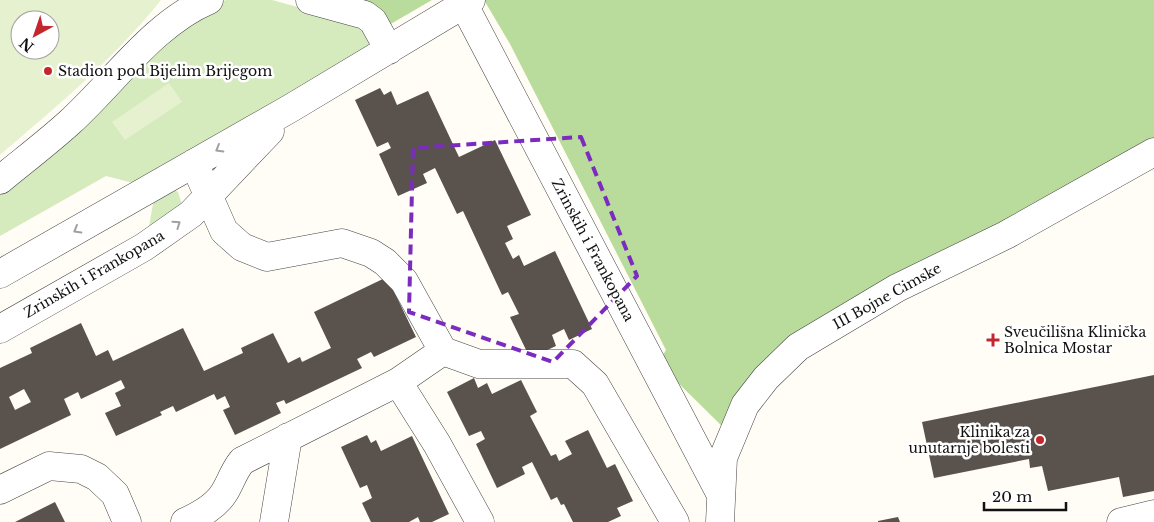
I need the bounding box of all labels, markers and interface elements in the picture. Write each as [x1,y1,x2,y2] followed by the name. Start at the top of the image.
[10,10,60,60] north arrow
[16,34,37,56] text: N
[58,62,272,80] place label: Stadion pod Bijelim Brijegom
[42,65,54,77] marker: Stadion pod Bijelim Brijegom
[215,143,224,153] one-way arrow
[548,175,638,325] street label: Zrinskih i Frankopana
[172,221,181,230] one-way arrow
[74,223,83,233] one-way arrow
[20,226,168,322] street label: Zrinskih i Frankopana
[830,259,944,333] street label: III Bojne Cimske
[1004,323,1146,357] place label: Sveučilišna Klinička Bolnica Mostar
[986,333,1000,347] marker: Sveučilišna Klinička Bolnica Mostar
[909,423,1030,457] place label: Klinika za unutarnje bolesti
[1034,434,1046,446] marker: Klinika za unutarnje bolesti
[984,480,1066,512] scale bar
[992,487,1032,506] text: 20 m

